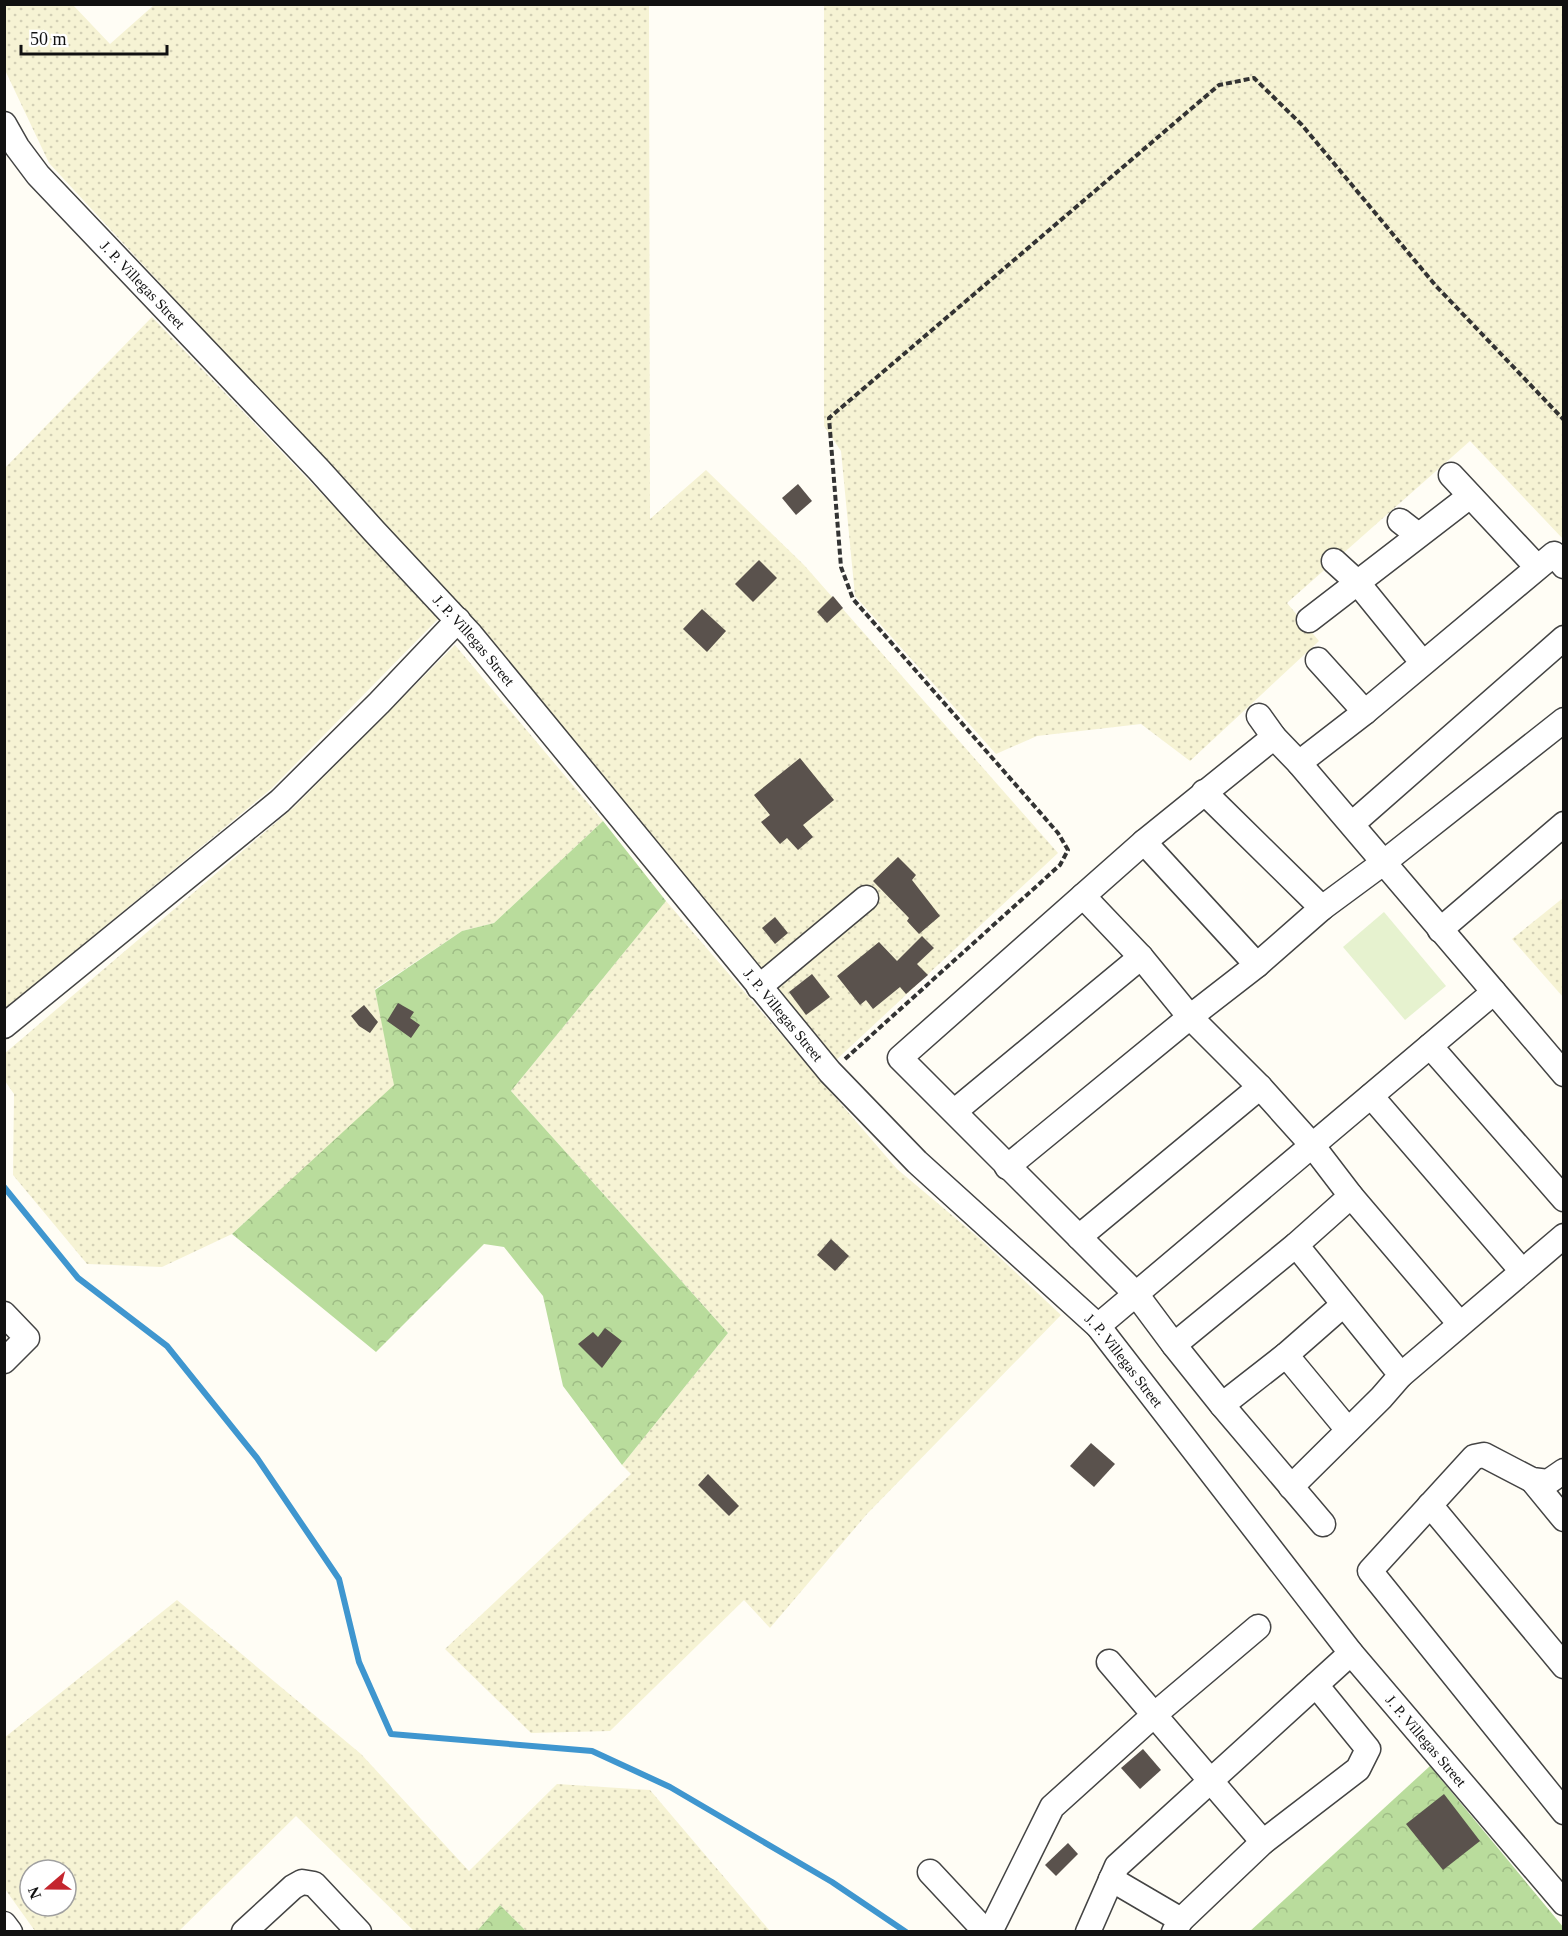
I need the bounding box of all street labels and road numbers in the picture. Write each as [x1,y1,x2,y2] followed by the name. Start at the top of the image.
[97,238,189,333] street label: J. P. Villegas Street
[430,592,518,690] street label: J. P. Villegas Street
[740,965,826,1065] street label: J. P. Villegas Street
[1082,1310,1166,1411] street label: J. P. Villegas Street
[1382,1692,1470,1790] street label: J. P. Villegas Street

